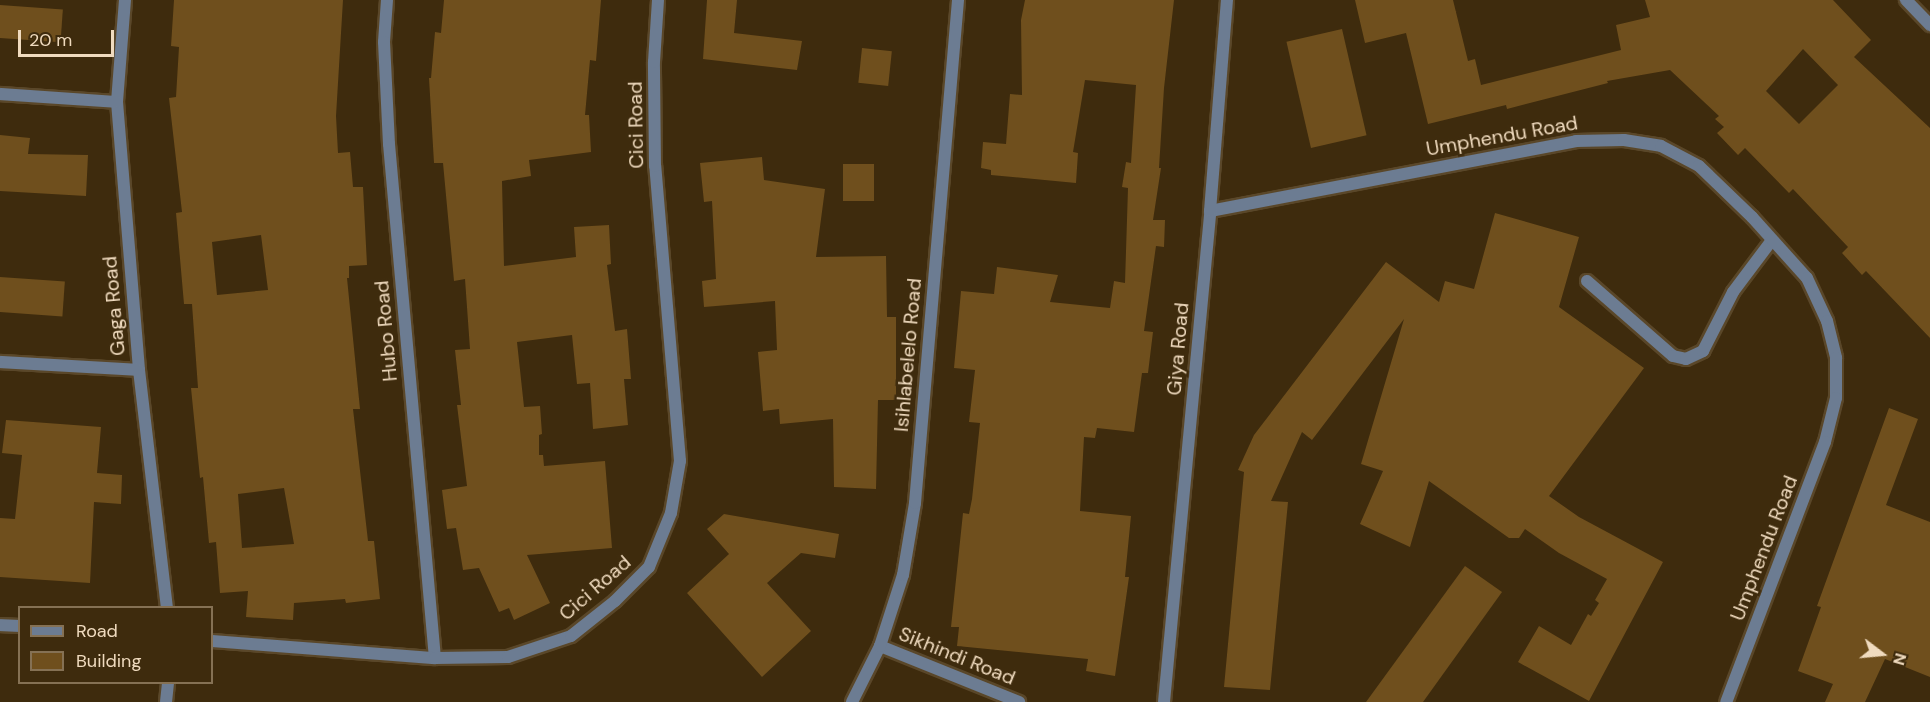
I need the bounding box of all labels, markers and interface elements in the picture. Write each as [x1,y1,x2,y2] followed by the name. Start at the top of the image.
[21,18,117,56] scale bar
[29,28,72,52] text: 20 m
[623,81,649,169] street label: Cici Road
[1424,111,1580,161] street label: Umphendu Road
[98,255,130,357] street label: Gaga Road
[889,277,927,433] street label: Isihlabelelo Road
[370,279,402,383] street label: Hubo Road
[1162,302,1194,396] street label: Giya Road
[1725,472,1803,624] street label: Umphendu Road
[554,550,636,626] street label: Cici Road
[18,606,213,684] legend
[76,619,118,643] text: Road
[895,622,1019,690] street label: Sikhindi Road
[1852,624,1912,684] north arrow
[76,649,141,673] text: Building
[1888,651,1911,668] text: N

